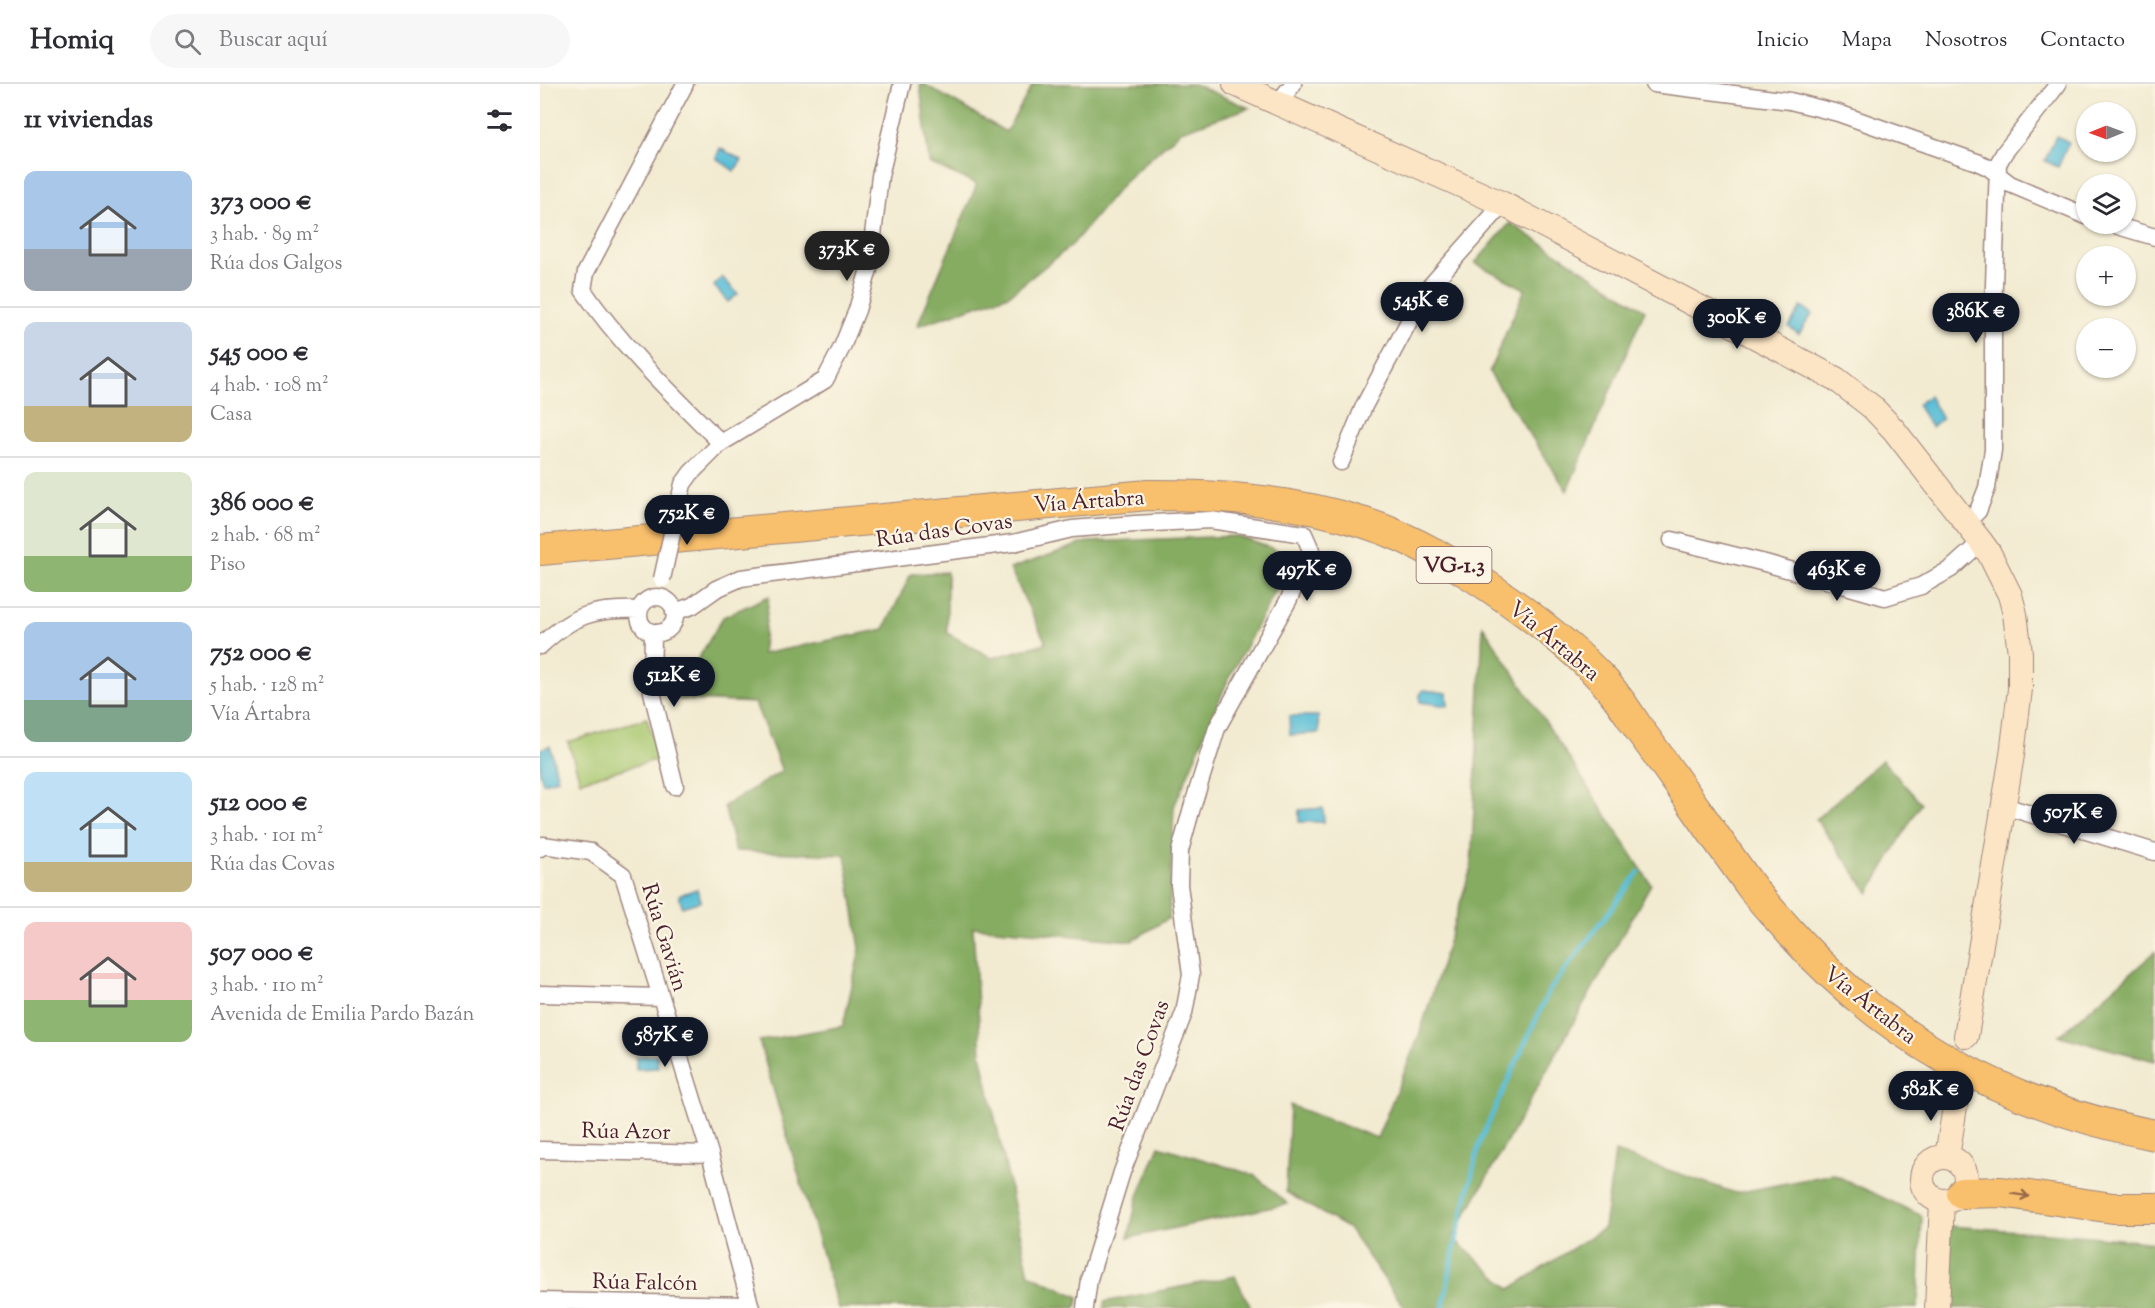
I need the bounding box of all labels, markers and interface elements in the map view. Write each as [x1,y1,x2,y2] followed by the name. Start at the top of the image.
[150,14,570,68] search box
[30,21,114,61] text: Homiq
[171,25,204,58] icon: search
[219,25,328,57] text: Buscar aquí
[1757,26,1809,56] text: Inicio
[1842,26,1892,56] text: Mapa
[1925,26,2007,56] text: Nosotros
[2040,26,2125,56] text: Contacto
[24,102,153,139] text: 11 viviendas
[2076,102,2136,162] north arrow
[2076,102,2136,378] map controls
[483,104,516,137] icon: filters
[2076,174,2136,234] button: layers
[210,184,312,221] text: 373 000 €
[72,195,144,267] icon: home
[210,221,319,250] text: 3 hab. · 89 m²
[798,231,896,282] pin: 373K €
[818,236,876,265] text: 373K €
[2076,246,2136,306] button: +
[210,250,342,279] text: Rúa dos Galgos
[1373,282,1471,333] pin: 545K €
[1395,287,1449,316] text: 545K €
[1927,293,2025,344] pin: 386K €
[1946,298,2006,327] text: 386K €
[1688,299,1786,350] pin: 300K €
[1707,304,1767,333] text: 300K €
[2076,318,2136,378] button: −
[210,335,309,372] text: 545 000 €
[72,346,144,418] icon: home
[210,372,329,401] text: 4 hab. · 108 m²
[210,401,252,430] text: Casa
[1033,482,1146,523] street label: Vía Ártabra
[210,485,315,522] text: 386 000 €
[638,495,736,546] pin: 752K €
[72,496,144,568] icon: home
[658,500,716,529] text: 752K €
[874,507,1015,557] street label: Rúa das Covas
[210,522,321,551] text: 2 hab. · 68 m²
[1416,547,1492,583] road number: VG-1.3
[210,551,245,580] text: Piso
[1258,551,1356,602] pin: 497K €
[1788,551,1886,602] pin: 463K €
[1277,556,1337,585] text: 497K €
[1808,556,1866,585] text: 463K €
[1500,594,1607,690] street label: Vía Ártabra
[210,635,312,672] text: 752 000 €
[72,646,144,718] icon: home
[625,657,723,708] pin: 512K €
[647,662,701,691] text: 512K €
[210,672,325,701] text: 5 hab. · 128 m²
[210,701,311,730] text: Vía Ártabra
[210,785,308,822] text: 512 000 €
[2025,794,2123,845] pin: 507K €
[72,796,144,868] icon: home
[2045,799,2103,828] text: 507K €
[210,822,323,851] text: 3 hab. · 101 m²
[210,851,335,880] text: Rúa das Covas
[632,880,695,996] street label: Rúa Gavián
[210,935,314,972] text: 507 000 €
[72,946,144,1018] icon: home
[1816,959,1923,1053] street label: Vía Ártabra
[210,972,324,1001] text: 3 hab. · 110 m²
[1102,996,1179,1136] street label: Rúa das Covas
[210,1001,474,1030] text: Avenida de Emilia Pardo Bazán
[616,1017,714,1068] pin: 587K €
[636,1022,694,1051] text: 587K €
[1882,1071,1980,1122] pin: 582K €
[1902,1076,1960,1105] text: 582K €
[581,1116,671,1150] street label: Rúa Azor
[2009,1189,2029,1200] one-way arrow
[592,1267,698,1301] street label: Rúa Falcón

